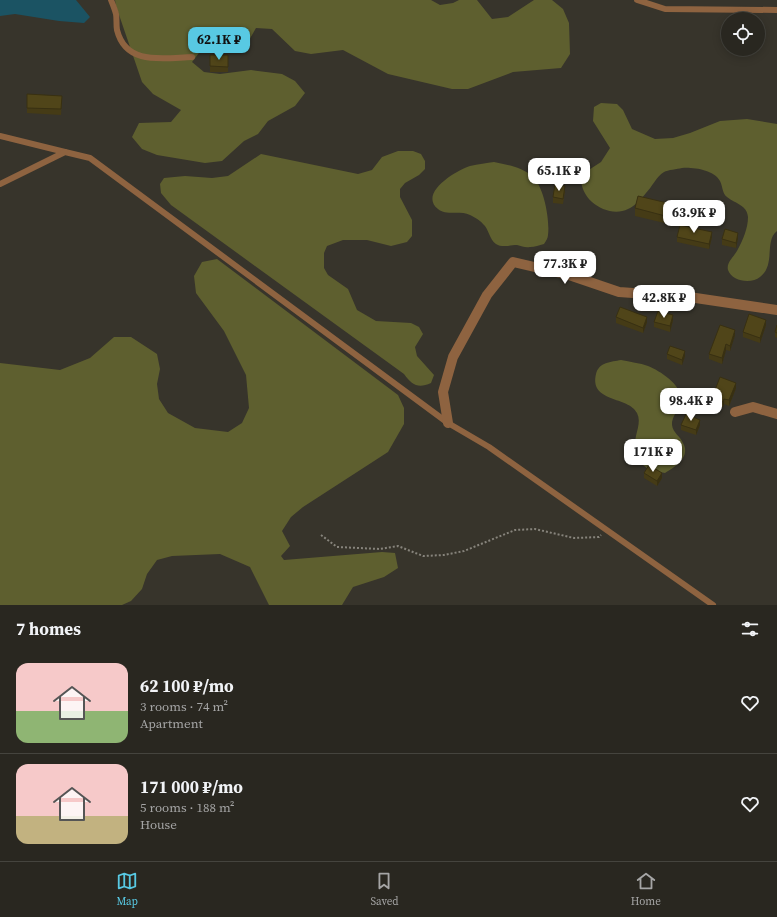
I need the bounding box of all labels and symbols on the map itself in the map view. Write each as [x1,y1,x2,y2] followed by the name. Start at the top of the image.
[182,27,256,61] pin: 62.1K ₽
[522,158,596,192] pin: 65.1K ₽
[657,200,731,234] pin: 63.9K ₽
[528,251,602,285] pin: 77.3K ₽
[627,285,701,319] pin: 42.8K ₽
[654,388,728,422] pin: 98.4K ₽
[620,439,686,473] pin: 171K ₽

